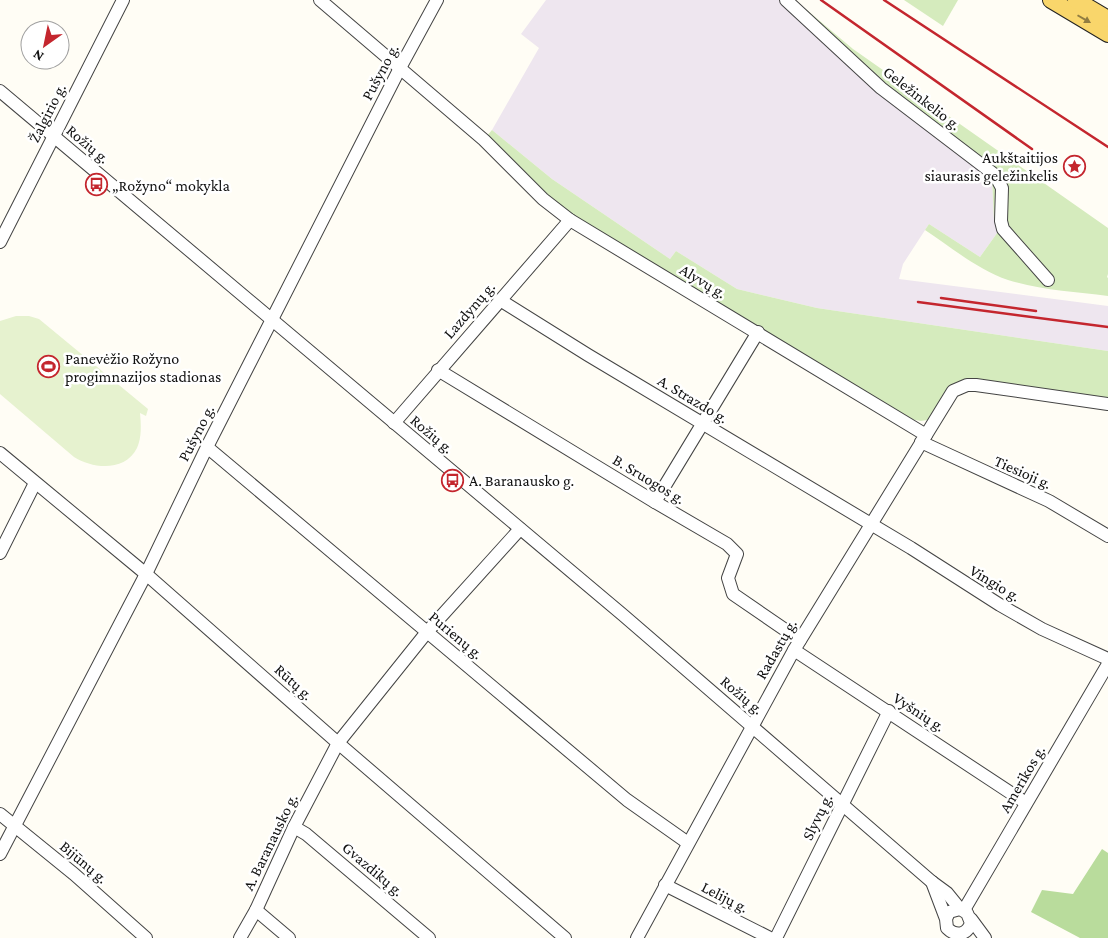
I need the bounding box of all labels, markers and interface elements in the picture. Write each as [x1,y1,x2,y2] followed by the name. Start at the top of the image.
[1077,15,1090,24] one-way arrow
[20,20,70,70] north arrow
[358,41,403,103] street label: Pušyno g.
[29,46,46,65] text: N
[880,63,964,134] street label: Geležinkelio g.
[25,81,70,146] street label: Žalgirio g.
[63,121,113,167] street label: Rožių g.
[924,149,1058,185] place label: Aukštaitijos siaurasis geležinkelis
[1062,154,1086,178] place icon: Aukštaitijos siaurasis geležinkelis
[84,173,108,197] bus stop icon: „Rožyno“ mokykla
[112,177,231,195] place label: „Rožyno“ mokykla
[676,261,729,302] street label: Alyvų g.
[440,278,499,342] street label: Lazdynų g.
[65,350,221,386] place label: Panevėžio Rožyno progimnazijos stadionas
[37,355,61,379] sports icon: Panevėžio Rožyno progimnazijos stadionas
[654,371,731,427] street label: A. Strazdo g.
[175,402,218,464] street label: Pušyno g.
[407,411,457,457] street label: Rožių g.
[609,451,688,508] street label: B. Sruogos g.
[991,452,1054,493] street label: Tiesioji g.
[441,468,465,492] bus stop icon: A. Baranausko g.
[469,472,574,490] place label: A. Baranausko g.
[966,561,1023,605] street label: Vingio g.
[425,608,486,663] street label: Purienų g.
[752,616,801,682] street label: Radastų g.
[271,661,316,704] street label: Rūtų g.
[717,672,767,718] street label: Rožių g.
[890,689,948,736] street label: Vyšnių g.
[996,742,1049,816] street label: Amerikos g.
[239,791,302,893] street label: A. Baranausko g.
[799,791,836,843] street label: Slyvų g.
[56,837,111,887] street label: Bijūnų g.
[338,839,407,900] street label: Gvazdikų g.
[698,878,751,917] street label: Lelijų g.

